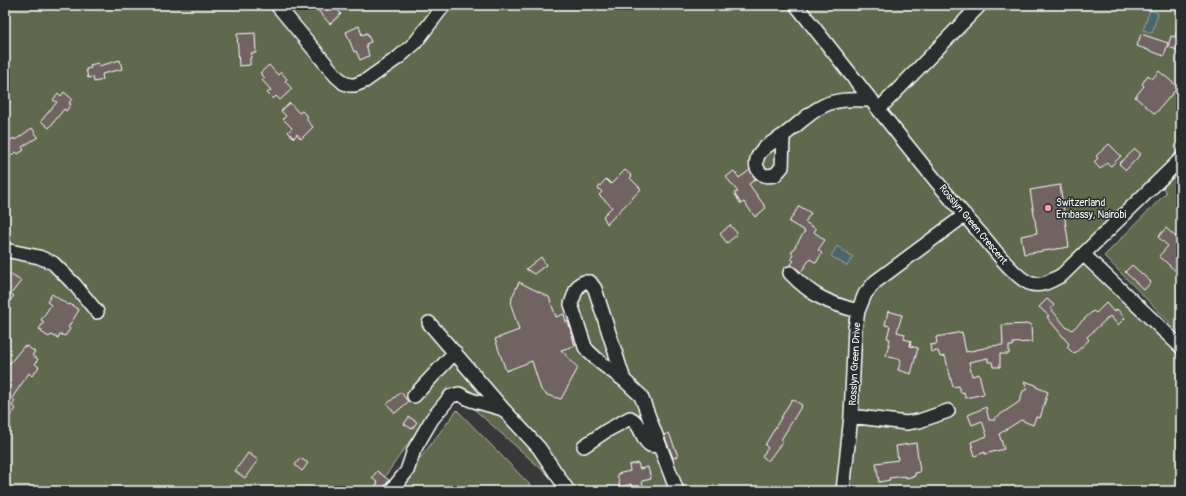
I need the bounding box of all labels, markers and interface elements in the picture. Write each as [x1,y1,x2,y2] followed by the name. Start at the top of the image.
[936,182,1011,268] street label: Rosslyn Green Crescent
[1056,197,1126,221] place label: Switzerland Embassy, Nairobi
[1043,203,1053,213] marker: Switzerland Embassy, Nairobi
[847,322,863,406] street label: Rosslyn Green Drive

